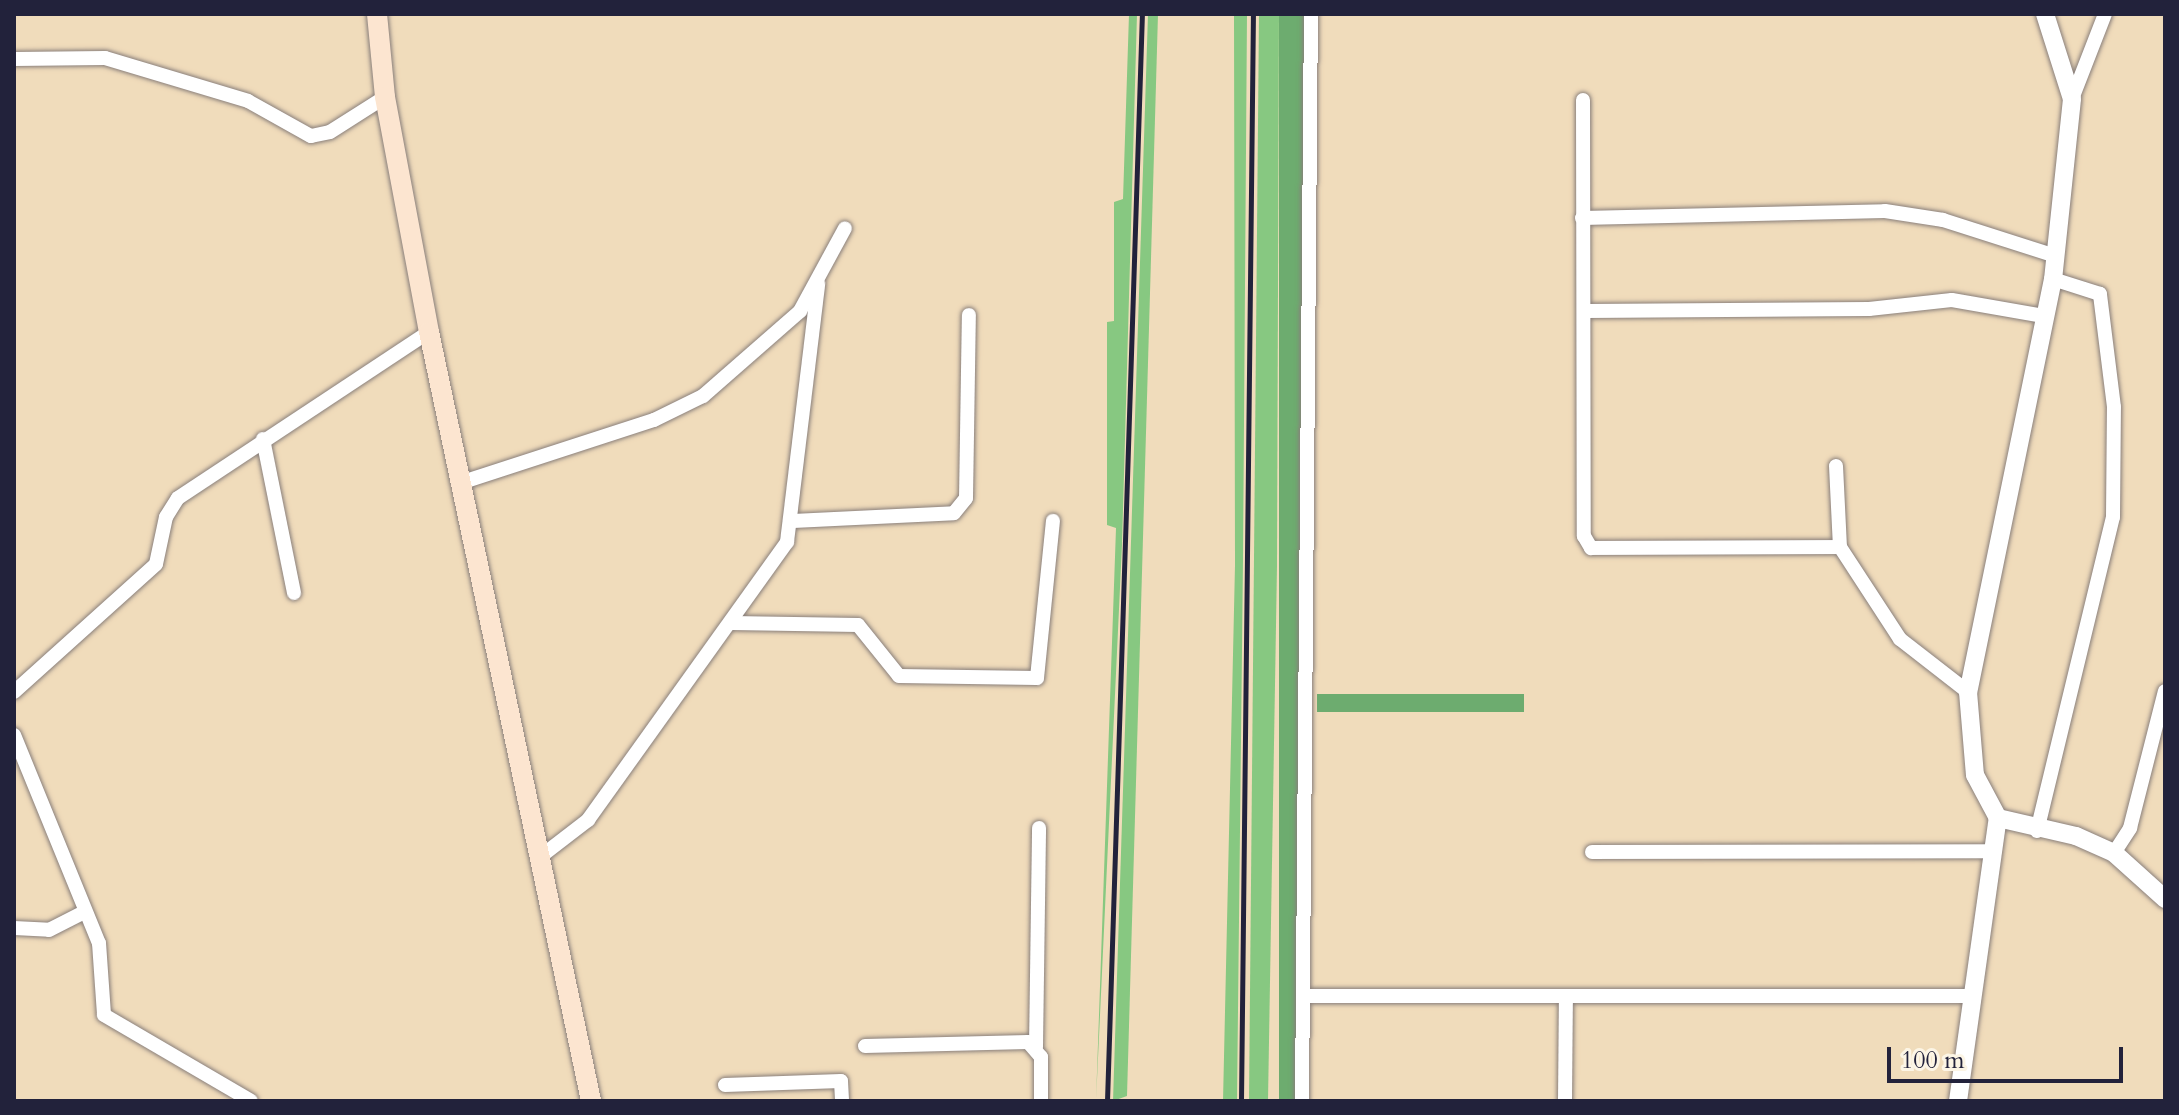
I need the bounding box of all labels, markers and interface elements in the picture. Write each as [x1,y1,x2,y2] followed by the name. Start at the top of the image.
[1891,1031,2127,1081] scale bar
[1901,1044,1965,1077] text: 100 m

